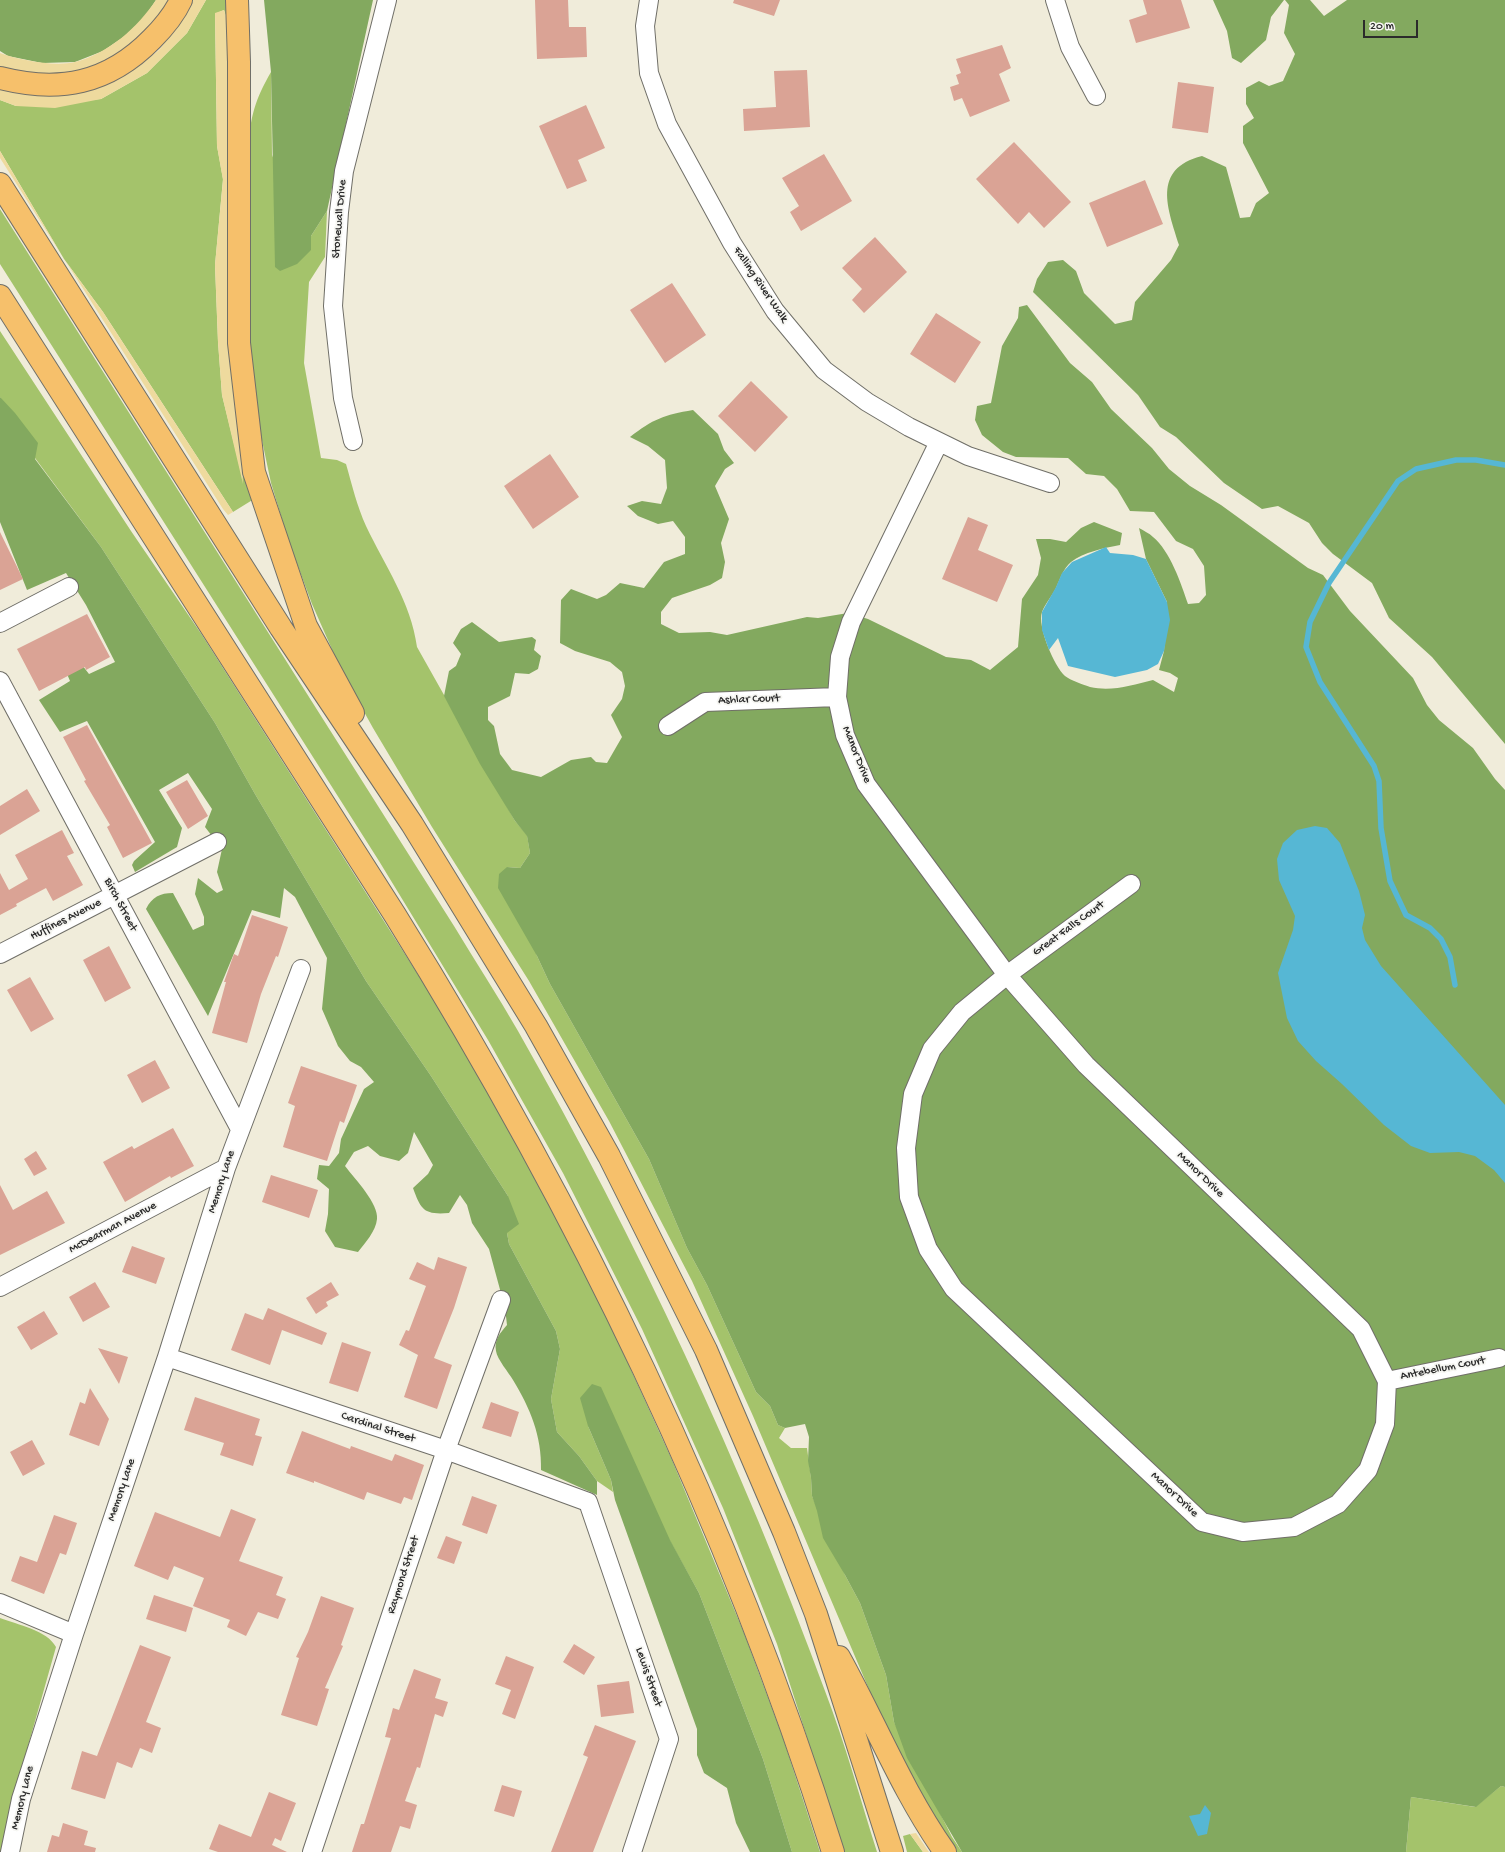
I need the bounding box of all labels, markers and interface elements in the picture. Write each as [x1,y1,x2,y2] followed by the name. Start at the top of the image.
[1365,12,1420,38] scale bar
[1370,20,1394,34] text: 20 m
[329,179,351,259] street label: Stonewall Drive
[729,244,791,326] street label: Falling River Walk
[718,692,780,708] street label: Ashlar Court
[838,724,874,786] street label: Manor Drive
[100,876,140,934] street label: Birch Street
[28,896,104,944] street label: Huffines Avenue
[1030,898,1108,960] street label: Great Falls Court
[205,1149,239,1215] street label: Memory Lane
[1173,1149,1227,1201] street label: Manor Drive
[67,1199,159,1257] street label: McDearman Avenue
[1399,1354,1487,1384] street label: Antebellum Court
[339,1409,417,1447] street label: Cardinal Street
[105,1457,139,1523] street label: Memory Lane
[1147,1469,1201,1521] street label: Manor Drive
[385,1534,423,1616] street label: Raymond Street
[631,1645,665,1709] street label: Lewis Street
[8,1765,38,1831] street label: Memory Lane

